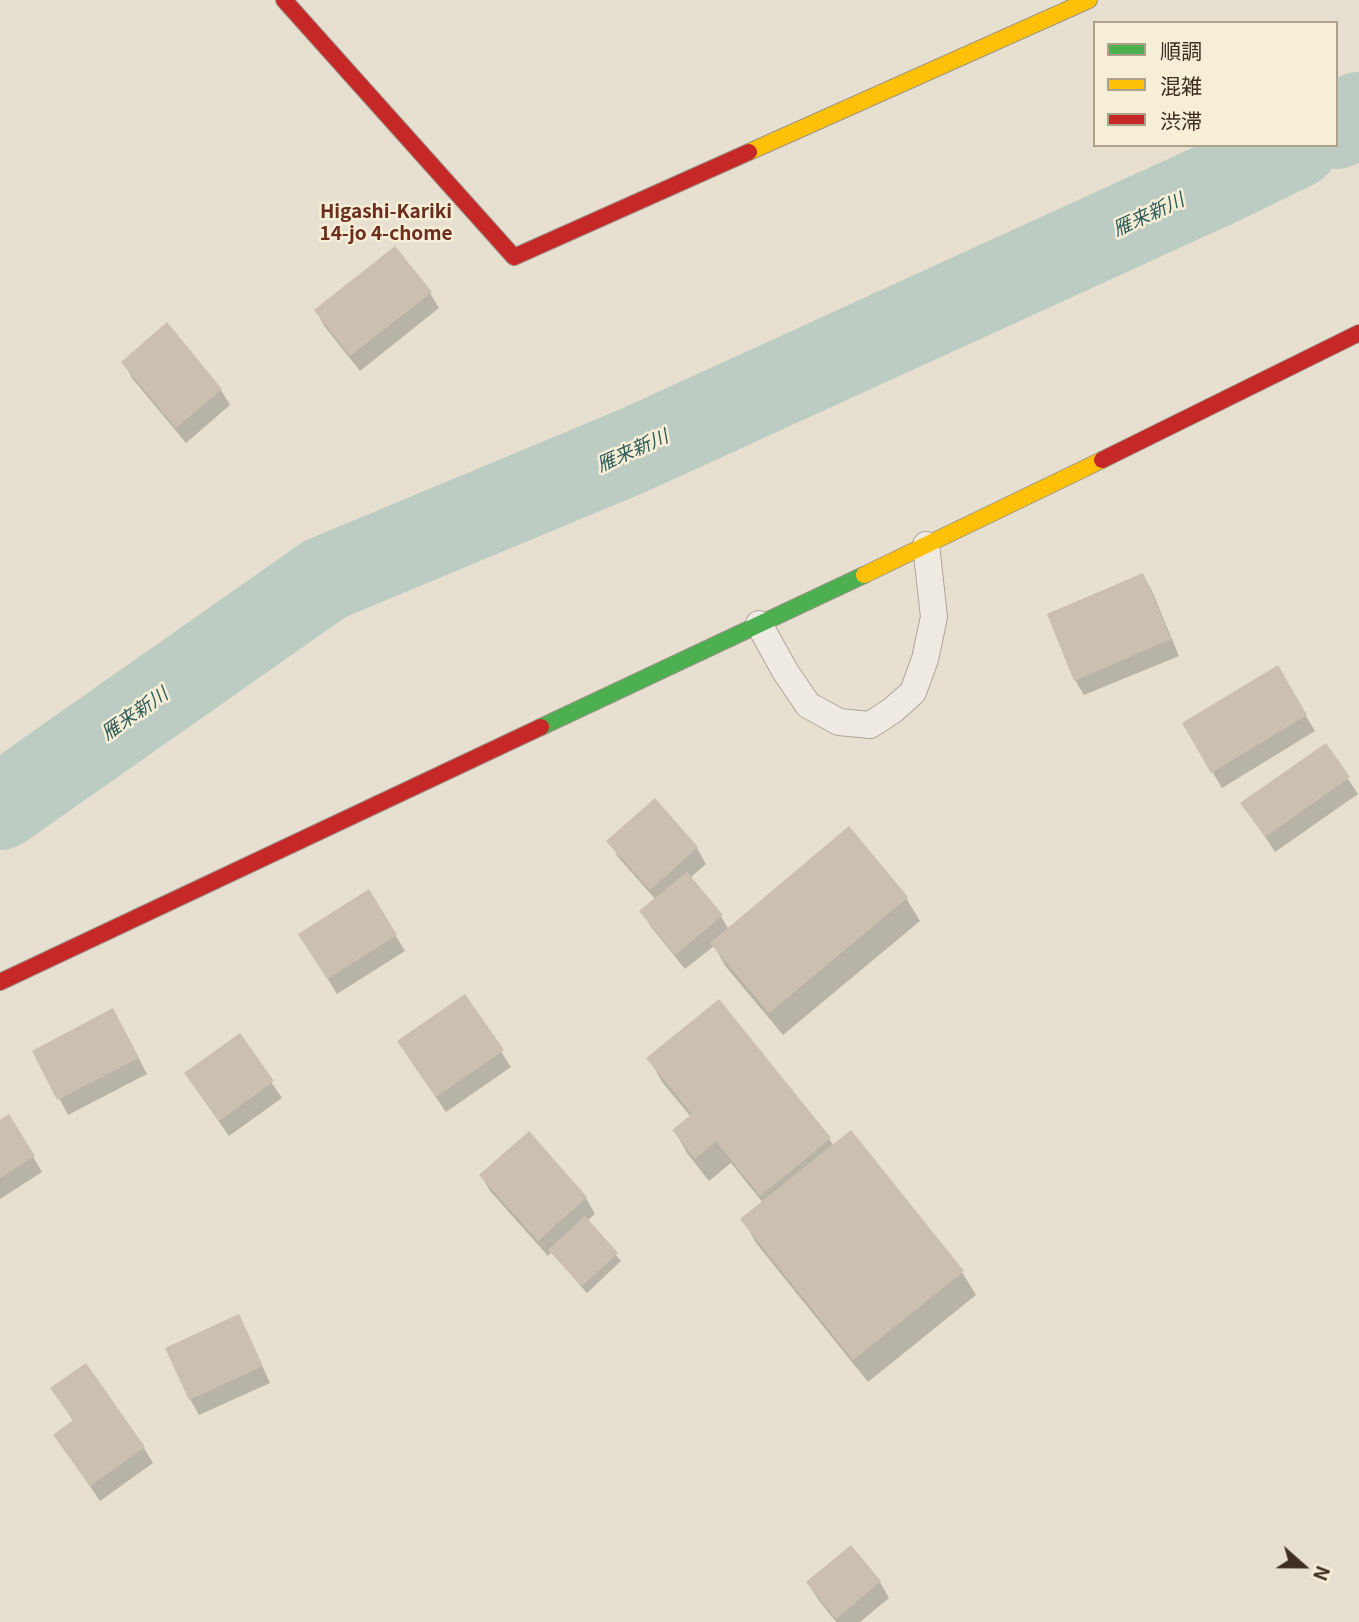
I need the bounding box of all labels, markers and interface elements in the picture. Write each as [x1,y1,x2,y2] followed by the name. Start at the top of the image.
[1093,21,1338,147] legend
[1160,35,1202,65] text: 順調
[1160,70,1202,100] text: 混雑
[1160,105,1202,135] text: 渋滞
[1109,188,1187,240] water label: 雁来新川
[319,200,453,244] district label: Higashi-Kariki 14-jo 4-chome
[593,424,671,476] water label: 雁来新川
[96,682,172,744] water label: 雁来新川
[1268,1531,1338,1601] north arrow
[1308,1562,1338,1585] text: N

